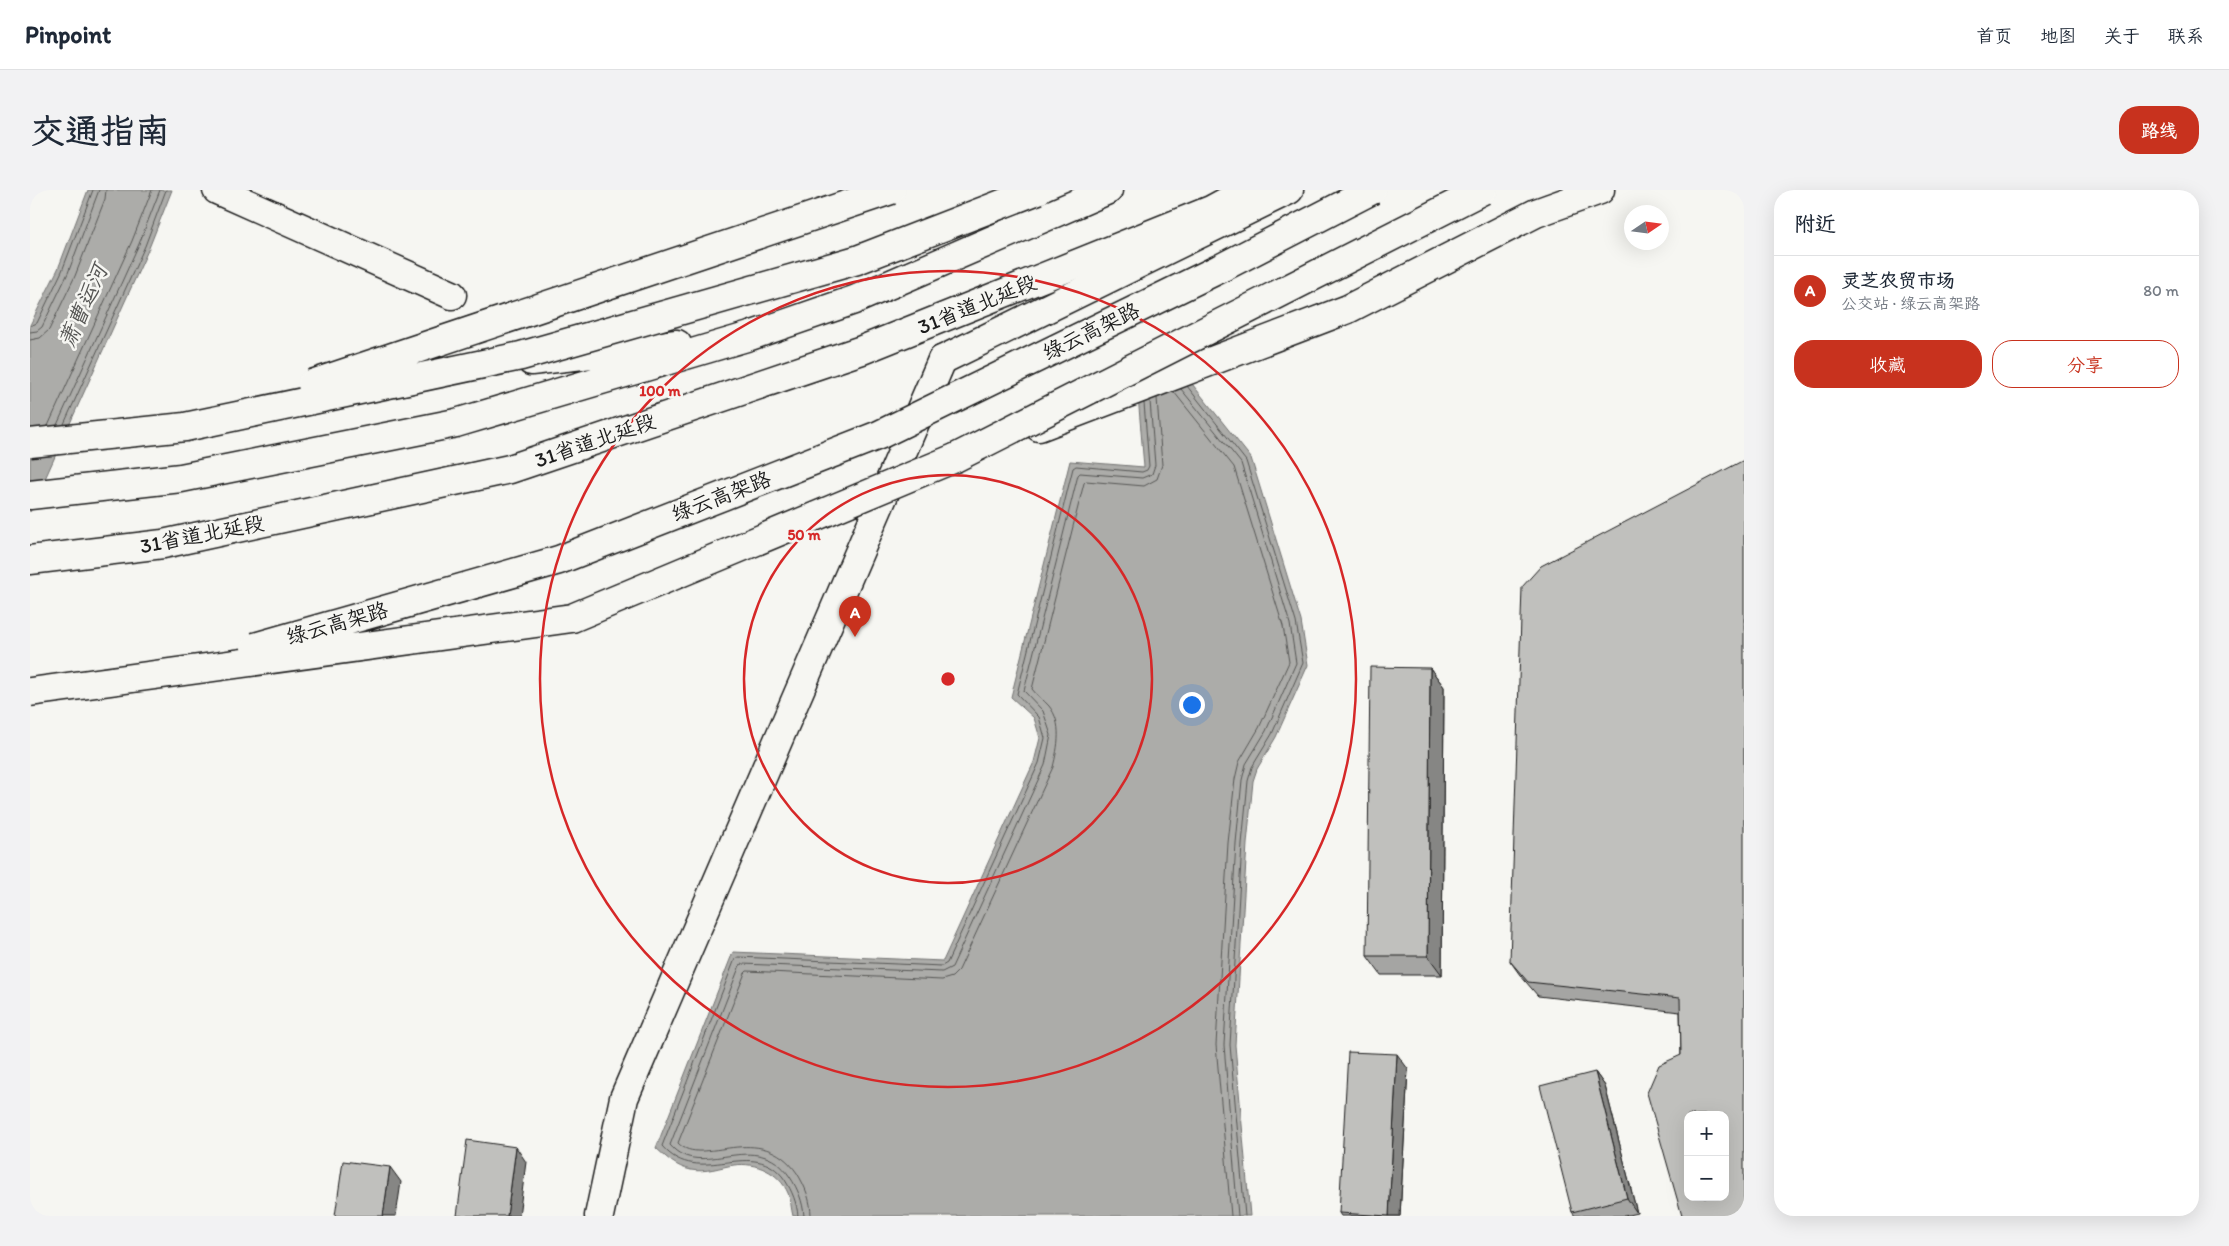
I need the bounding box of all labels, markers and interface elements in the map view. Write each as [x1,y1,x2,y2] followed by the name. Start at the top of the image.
[25,20,111,49] text: Pinpoint
[1976,25,2012,47] text: 首页
[2040,25,2076,47] text: 地图
[2104,25,2140,47] text: 关于
[2168,25,2204,47] text: 联系
[2119,106,2199,154] button: 路线
[30,110,170,152] text: 交通指南
[1624,205,1669,250] north arrow
[1794,211,1836,236] text: 附近
[53,258,114,352] water label: 萧曹运河
[914,269,1040,339] street label: 31省道北延段
[1841,269,1955,292] text: 灵芝农贸市场
[1805,281,1815,300] text: A
[2143,281,2179,300] text: 80 m
[1841,294,1980,313] text: 公交站 · 绿云高架路
[1038,297,1144,365] street label: 绿云高架路
[1794,340,1982,388] button: 收藏
[1992,340,2179,388] button: 分享
[639,382,681,400] text: 100 m
[531,408,659,472] street label: 31省道北延段
[668,466,774,526] street label: 绿云高架路
[138,510,266,558] street label: 31省道北延段
[787,526,821,544] text: 50 m
[839,596,871,637] pin: A
[283,597,391,649] street label: 绿云高架路
[939,670,957,688] centre of rings
[1179,692,1205,718] your location
[1684,1111,1729,1201] map controls
[1684,1111,1729,1156] button: +
[1684,1156,1729,1201] button: −

